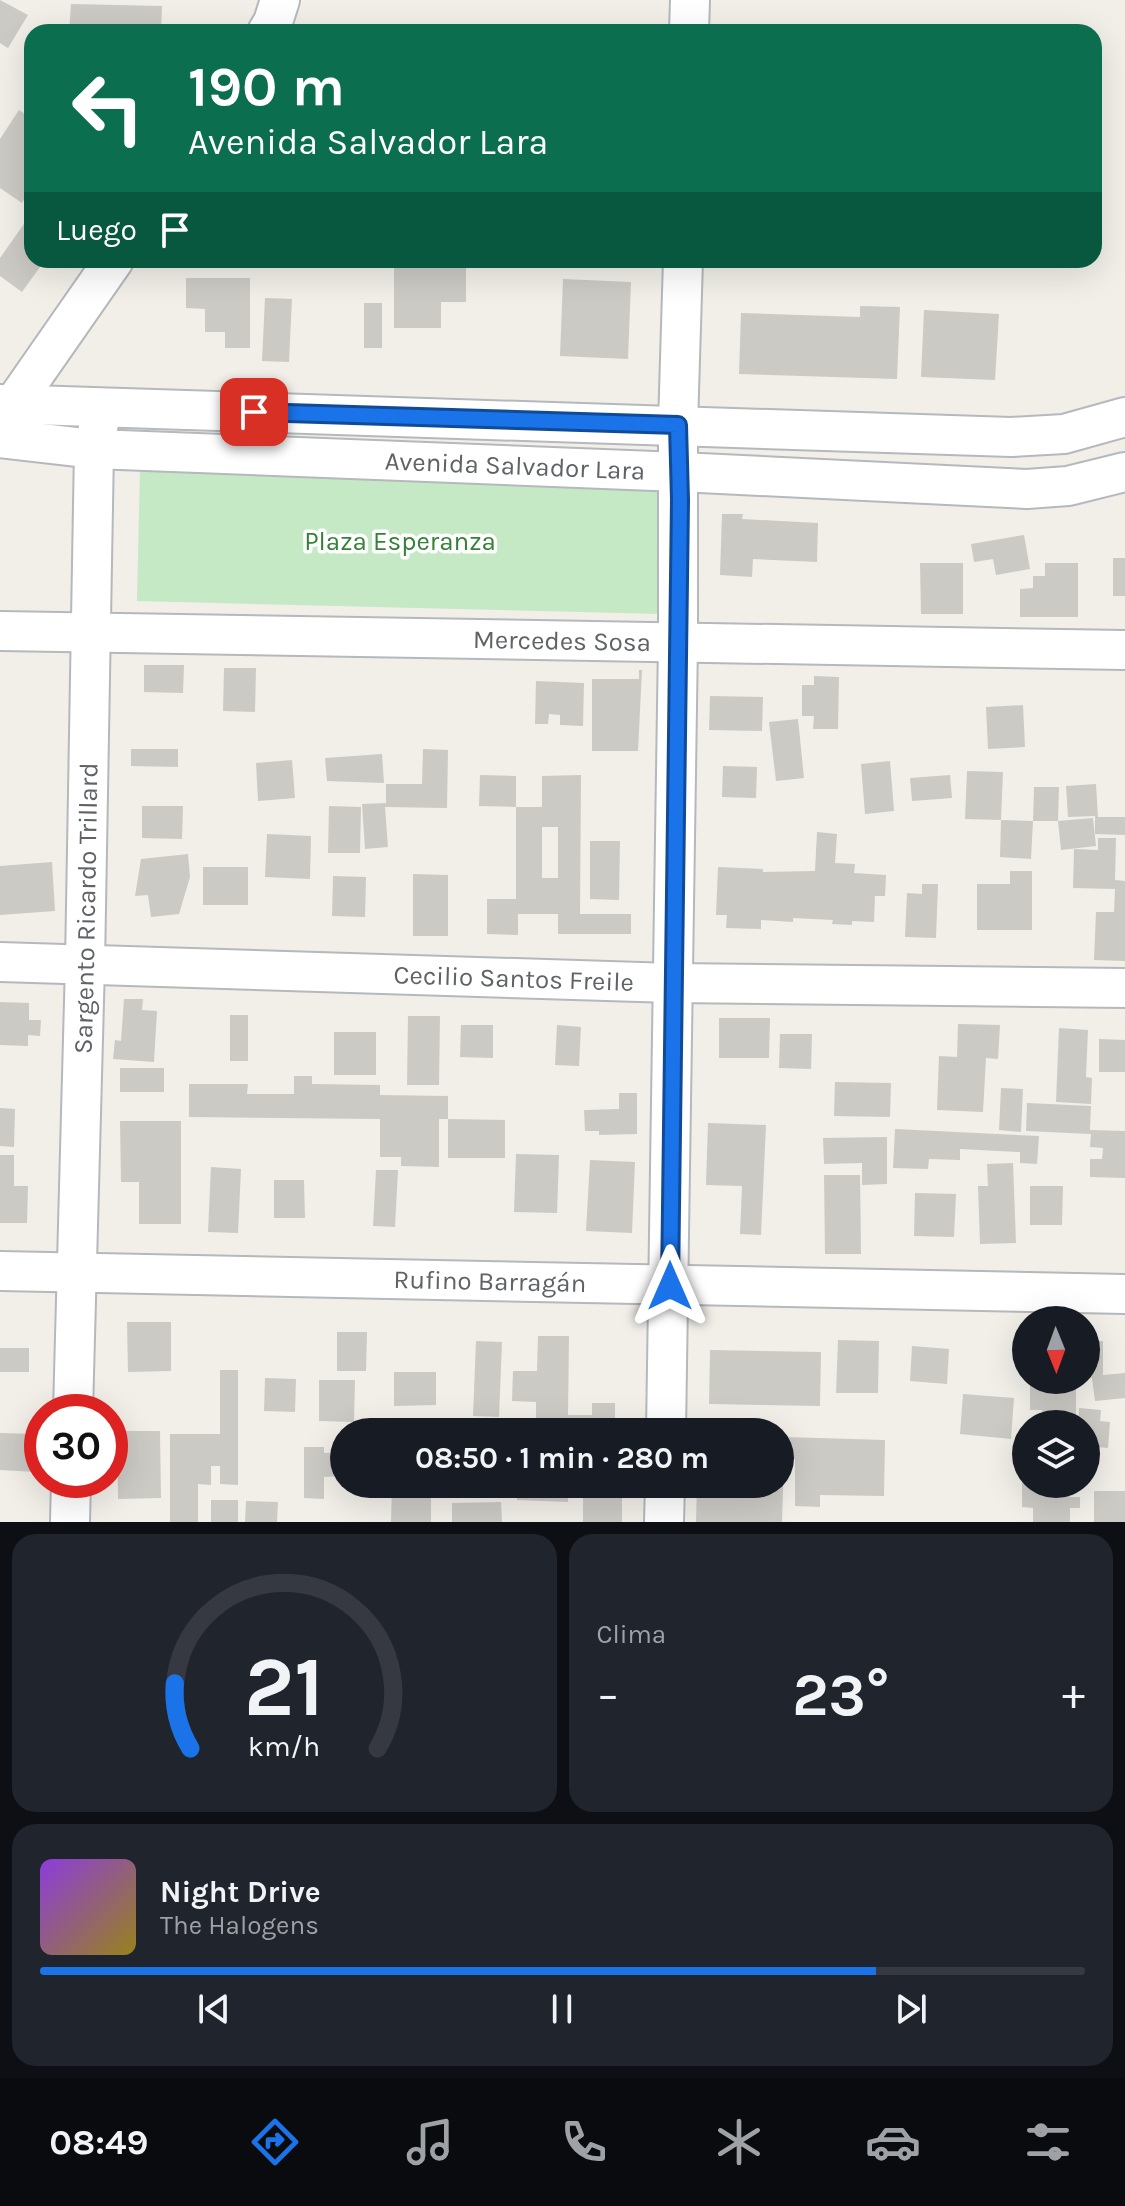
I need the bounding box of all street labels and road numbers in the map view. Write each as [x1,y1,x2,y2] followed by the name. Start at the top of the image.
[384,445,646,487] street label: Avenida Salvador Lara
[473,624,651,658] street label: Mercedes Sosa
[68,762,105,1054] street label: Sargento Ricardo Trillard
[393,959,634,998] street label: Cecilio Santos Freile
[393,1264,587,1299] street label: Rufino Barragán

